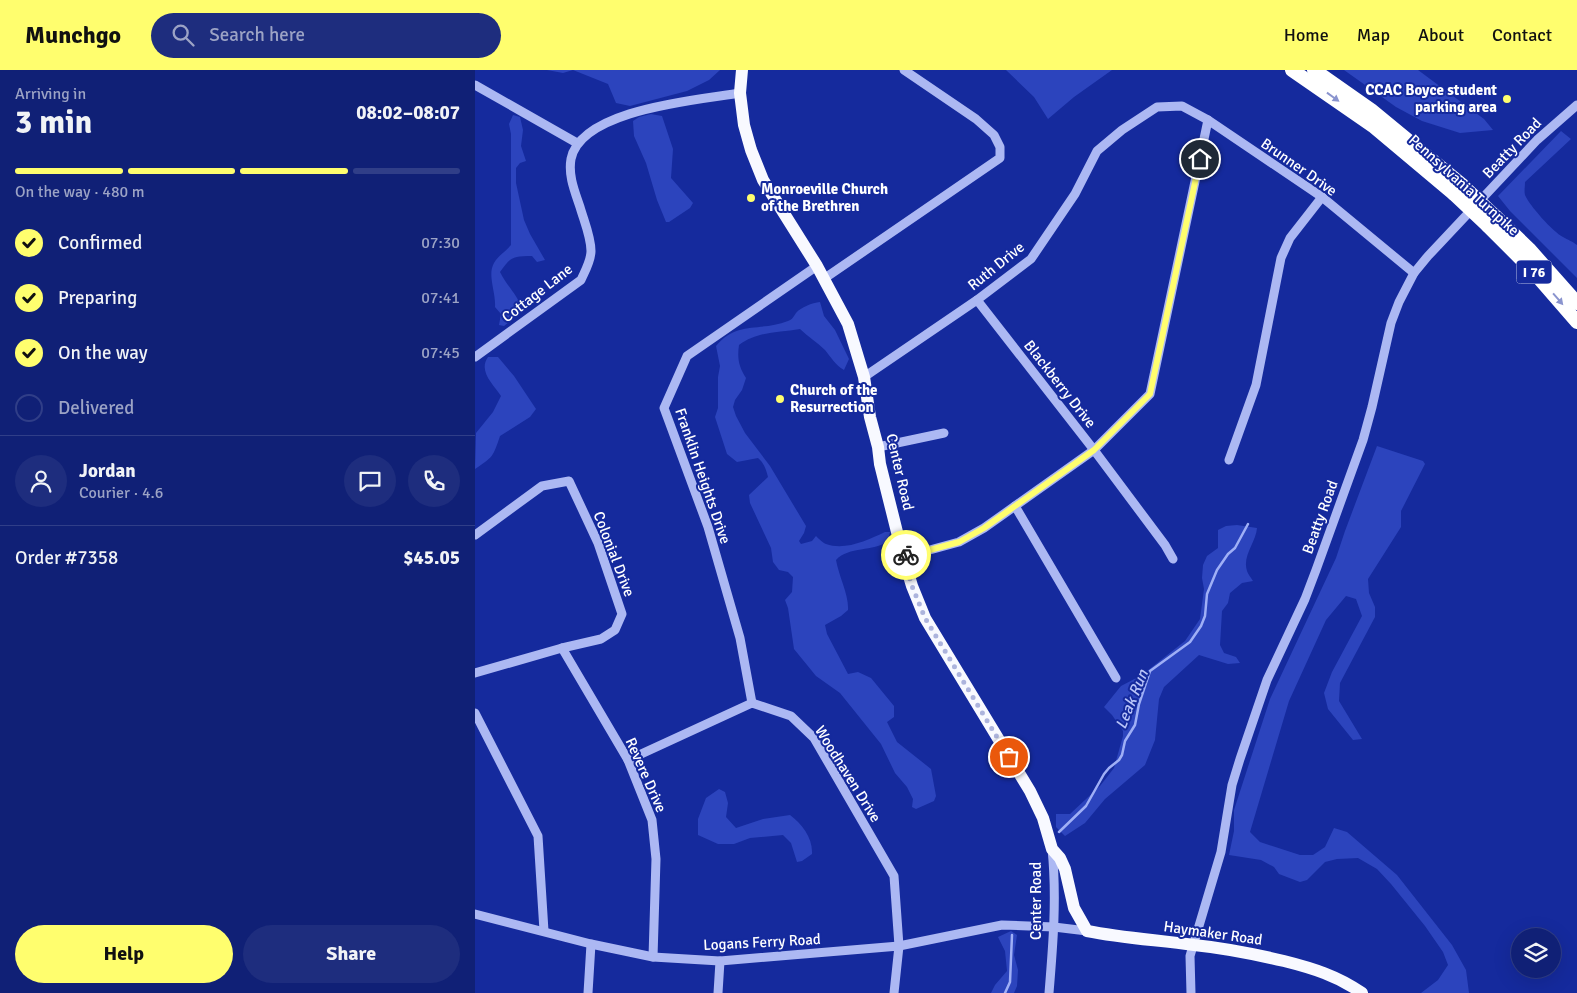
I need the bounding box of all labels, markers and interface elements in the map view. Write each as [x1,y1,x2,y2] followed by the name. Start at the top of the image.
[151,13,501,58] search box
[25,20,121,50] text: Munchgo
[169,21,197,49] icon: search
[209,23,305,47] text: Search here
[1284,24,1329,46] text: Home
[1357,24,1390,46] text: Map
[1418,24,1464,46] text: About
[1492,24,1552,46] text: Contact
[1365,81,1497,116] place label: CCAC Boyce student parking area
[15,84,86,104] text: Arriving in
[1326,92,1340,102] one-way arrow
[1501,93,1513,105] marker: CCAC Boyce student parking area
[356,101,460,125] text: 08:02–08:07
[15,103,92,142] text: 3 min
[1479,114,1545,182] street label: Beatty Road
[1405,131,1523,239] street label: Pennsylvania Turnpike
[1257,134,1341,200] street label: Brunner Drive
[1179,138,1221,180] pin
[1186,145,1214,173] icon: home
[761,180,888,215] place label: Monroeville Church of the Brethren
[15,182,145,202] text: On the way · 480 m
[745,192,757,204] marker: Monroeville Church of the Brethren
[15,229,43,257] icon: check
[58,231,142,255] text: Confirmed
[421,233,460,253] text: 07:30
[964,238,1028,294] street label: Ruth Drive
[498,260,576,326] street label: Cottage Lane
[1517,260,1551,283] road number: I 76
[15,284,43,312] icon: check
[58,286,137,310] text: Preparing
[421,288,460,308] text: 07:41
[1552,293,1563,306] one-way arrow
[1020,337,1100,431] street label: Blackberry Drive
[15,339,43,367] icon: check
[58,341,148,365] text: On the way
[421,343,460,363] text: 07:45
[790,381,878,416] place label: Church of the Resurrection
[774,393,786,405] marker: Church of the Resurrection
[58,396,134,420] text: Delivered
[671,406,735,546] street label: Franklin Heights Drive
[882,432,918,512] street label: Center Road
[15,455,67,507] button: person
[344,455,396,507] button: chat
[408,455,460,507] button: phone
[79,459,136,483] text: Jordan
[1298,478,1342,556] street label: Beatty Road
[79,483,163,503] text: Courier · 4.6
[589,509,639,599] street label: Colonial Drive
[881,530,931,580] courier
[892,541,920,569] icon: bike
[15,546,118,570] text: Order #7358
[403,546,460,570] text: $45.05
[1111,666,1153,732] water label: Leak Run
[811,722,885,826] street label: Woodhaven Drive
[622,735,670,815] street label: Revere Drive
[988,736,1030,778] pin
[995,743,1023,771] icon: bag
[1027,862,1045,940] street label: Center Road
[1162,917,1264,949] street label: Haymaker Road
[15,925,233,983] button: Help
[243,925,460,983] button: Share
[1511,928,1561,978] map controls
[1511,928,1561,978] button: layers
[703,930,821,954] street label: Logans Ferry Road

